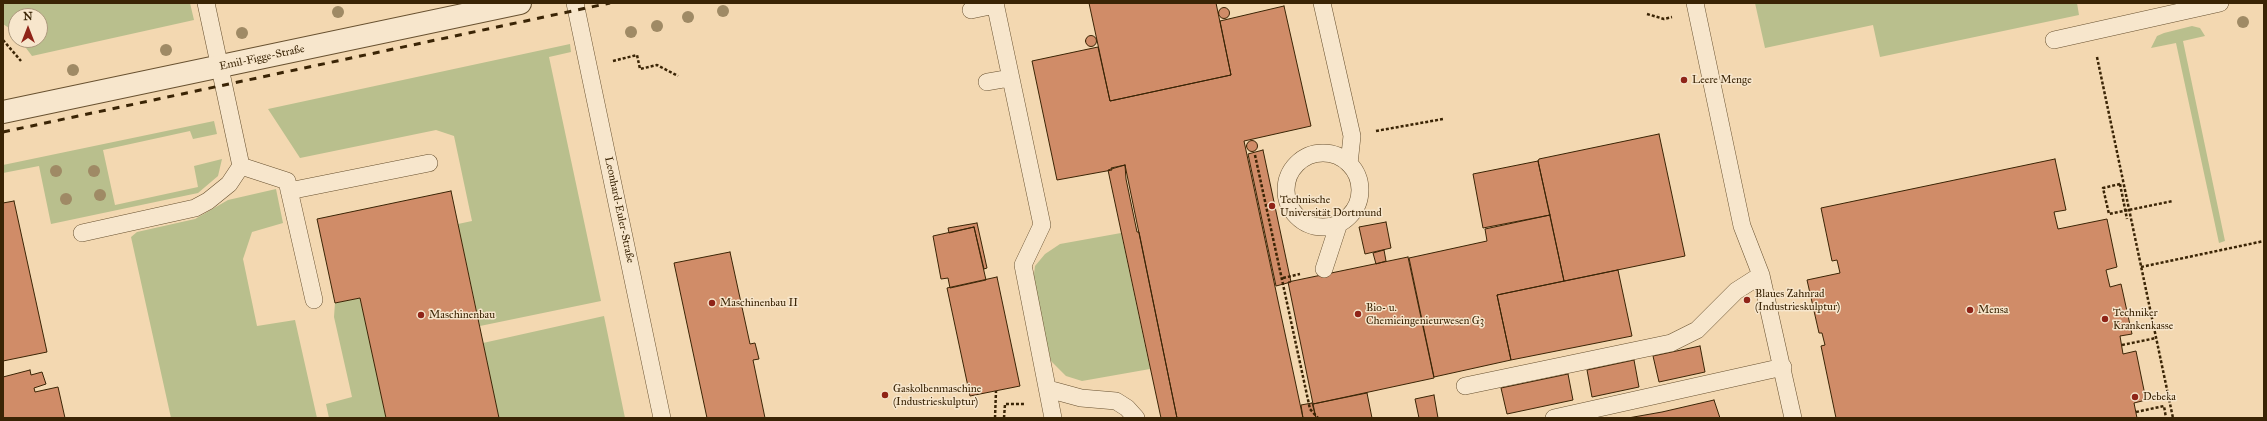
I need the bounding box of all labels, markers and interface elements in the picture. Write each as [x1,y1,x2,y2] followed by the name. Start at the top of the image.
[8,8,48,48] north arrow
[23,10,33,23] text: N
[218,43,306,73] street label: Emil-Figge-Straße
[1692,73,1752,87] place label: Leere Menge
[1679,75,1689,85] marker: Leere Menge
[601,156,637,264] street label: Leonhard-Euler-Straße
[1280,193,1382,219] place label: Technische Universität Dortmund
[1267,201,1277,211] marker: Technische Universität Dortmund
[1755,287,1840,313] place label: Blaues Zahnrad (Industrieskulptur)
[1742,295,1752,305] marker: Blaues Zahnrad (Industrieskulptur)
[720,296,798,310] place label: Maschinenbau II
[707,298,717,308] marker: Maschinenbau II
[1366,301,1484,327] place label: Bio- u. Chemieingenieurwesen G3
[1978,303,2008,317] place label: Mensa
[1965,305,1975,315] marker: Mensa
[2113,306,2173,332] place label: Techniker Krankenkasse
[429,308,495,322] place label: Maschinenbau
[1353,309,1363,319] marker: Bio- u. Chemieingenieurwesen G3
[416,310,426,320] marker: Maschinenbau
[2100,314,2110,324] marker: Techniker Krankenkasse
[893,382,981,408] place label: Gaskolbenmaschine (Industrieskulptur)
[880,390,890,400] marker: Gaskolbenmaschine (Industrieskulptur)
[2143,390,2176,404] place label: Debeka
[2130,392,2140,402] marker: Debeka

